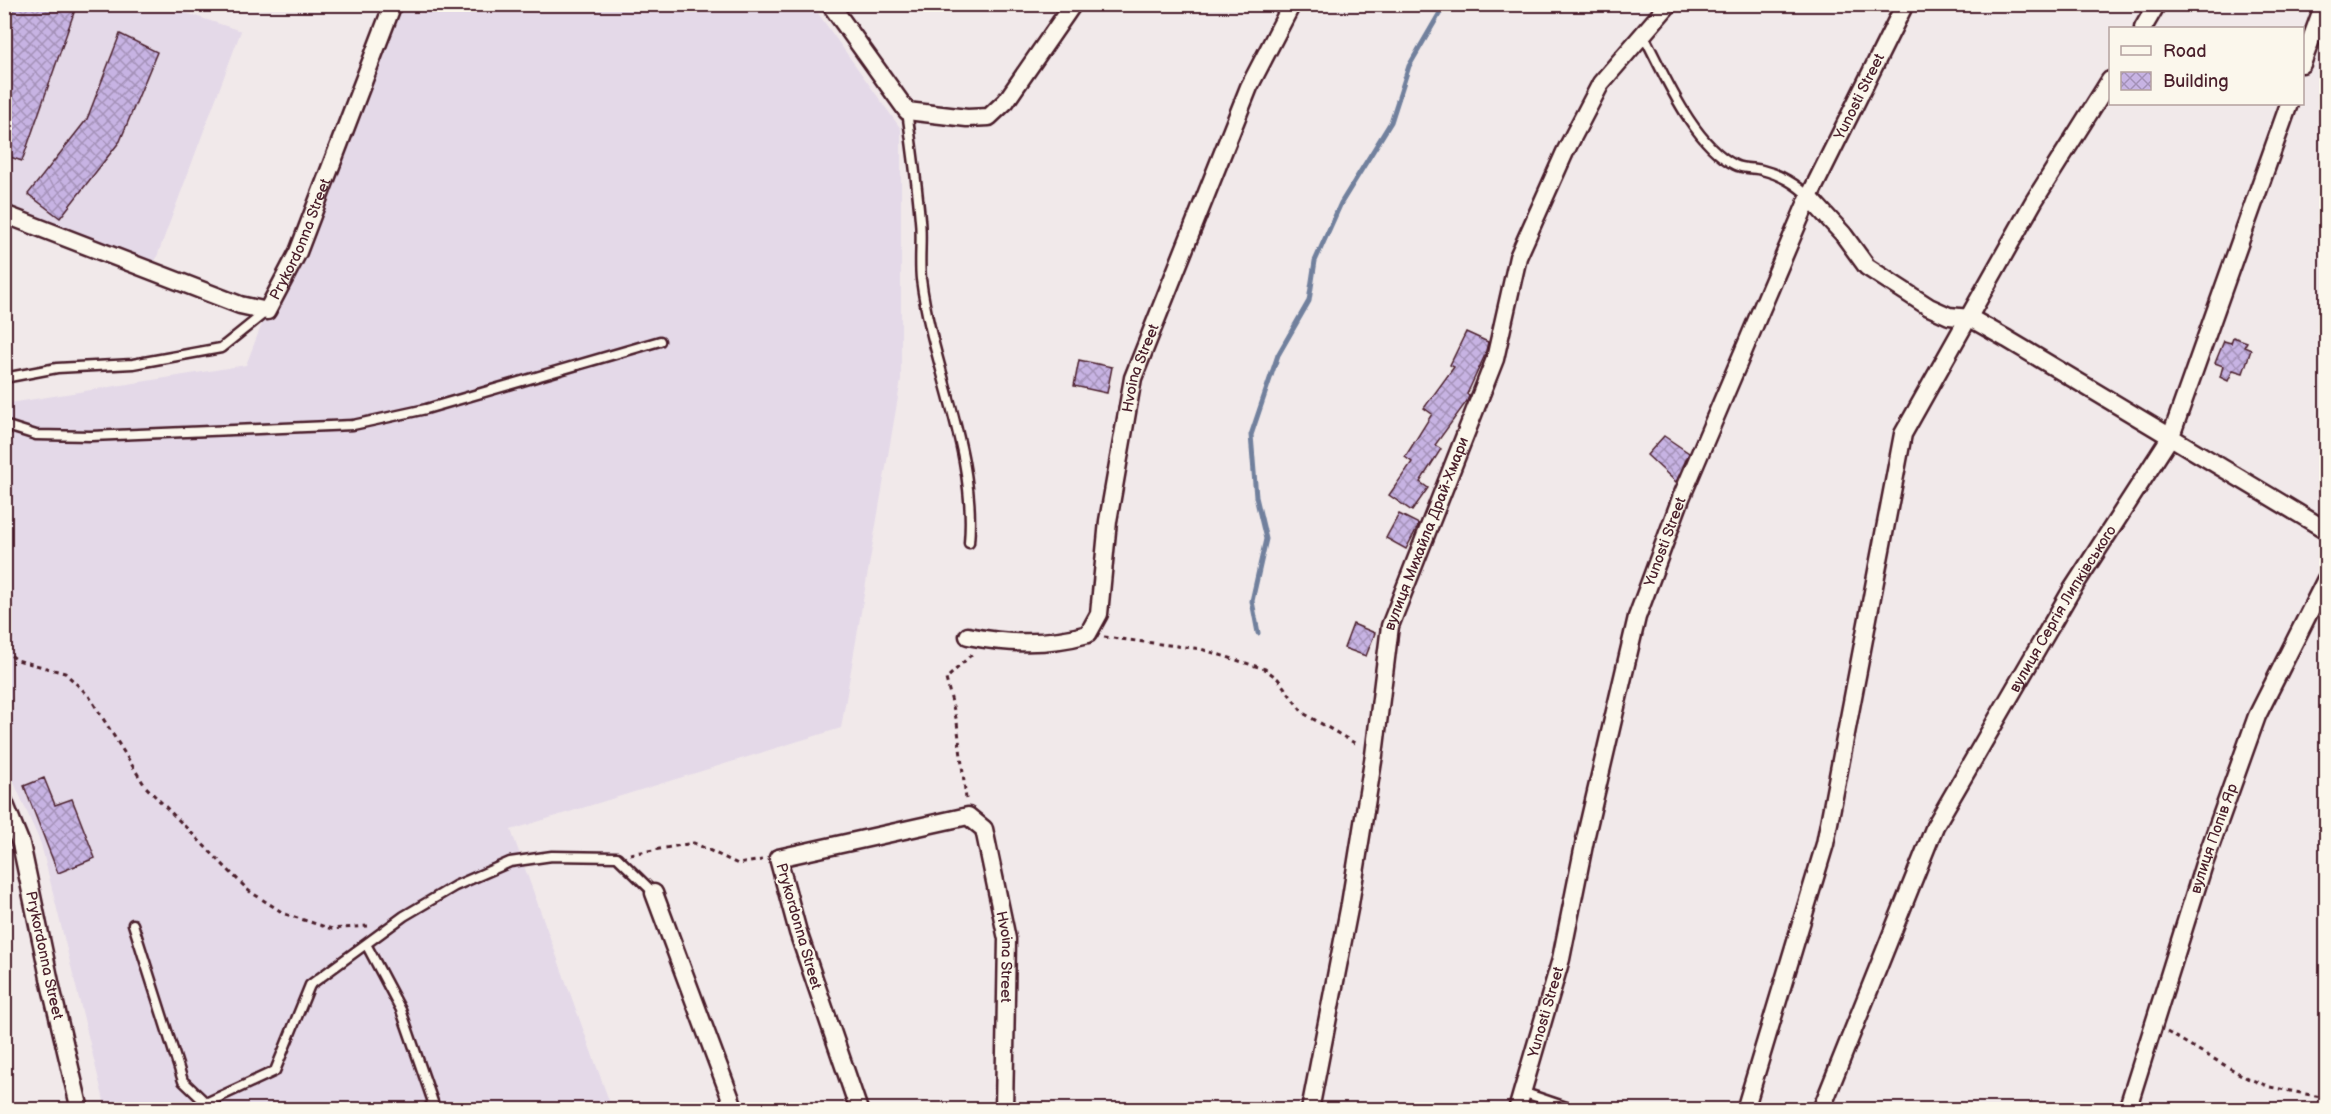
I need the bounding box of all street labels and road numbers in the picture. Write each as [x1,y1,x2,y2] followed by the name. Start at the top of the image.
[1830,50,1889,144] street label: Yunosti Street
[266,175,335,303] street label: Prykordonna Street
[1118,321,1164,414] street label: Hvoina Street
[1380,434,1473,633] street label: вулиця Михайла Драй-Хмари
[1640,494,1691,590] street label: Yunosti Street
[2005,522,2121,696] street label: вулиця Сергія Липківського
[2186,781,2242,896] street label: вулиця Попів Яр
[771,861,826,992] street label: Prykordonna Street
[21,889,67,1022] street label: Prykordonna Street
[991,909,1016,1003] street label: Hvoina Street
[1523,964,1568,1061] street label: Yunosti Street

